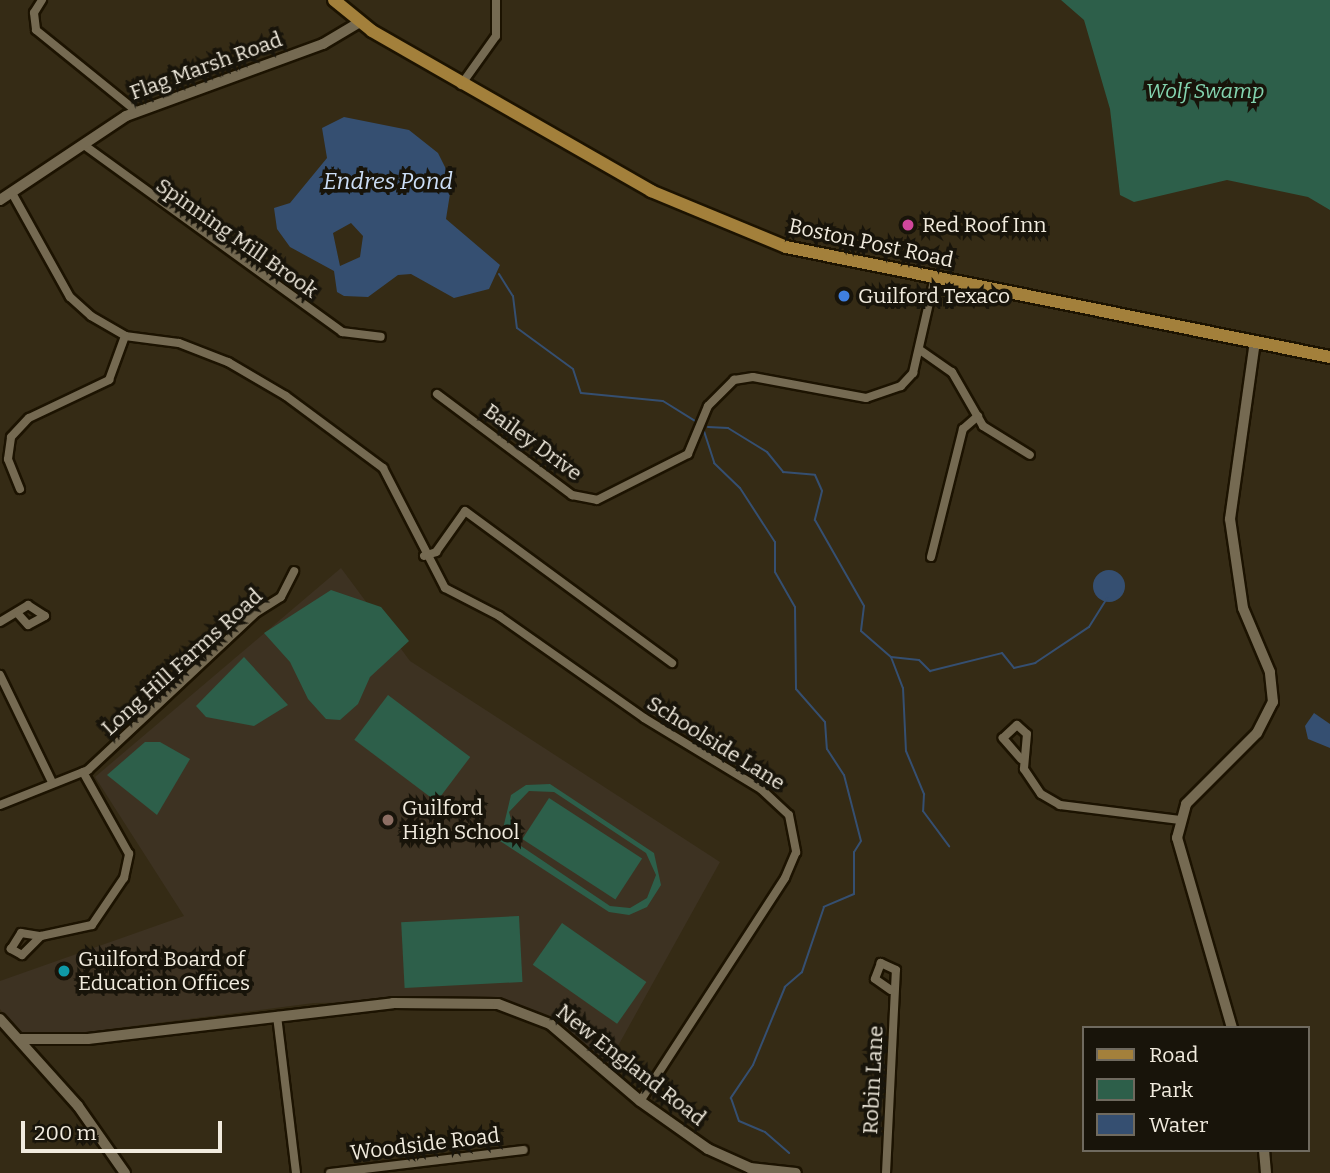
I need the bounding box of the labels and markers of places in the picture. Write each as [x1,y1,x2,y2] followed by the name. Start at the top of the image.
[922,212,1047,238] place label: Red Roof Inn
[900,217,916,233] marker: Red Roof Inn
[858,283,1010,309] place label: Guilford Texaco
[836,288,852,304] marker: Guilford Texaco
[402,795,520,845] place label: Guilford High School
[380,812,396,828] marker: Guilford High School
[78,946,250,996] place label: Guilford Board of Education Offices
[56,963,72,979] marker: Guilford Board of Education Offices

